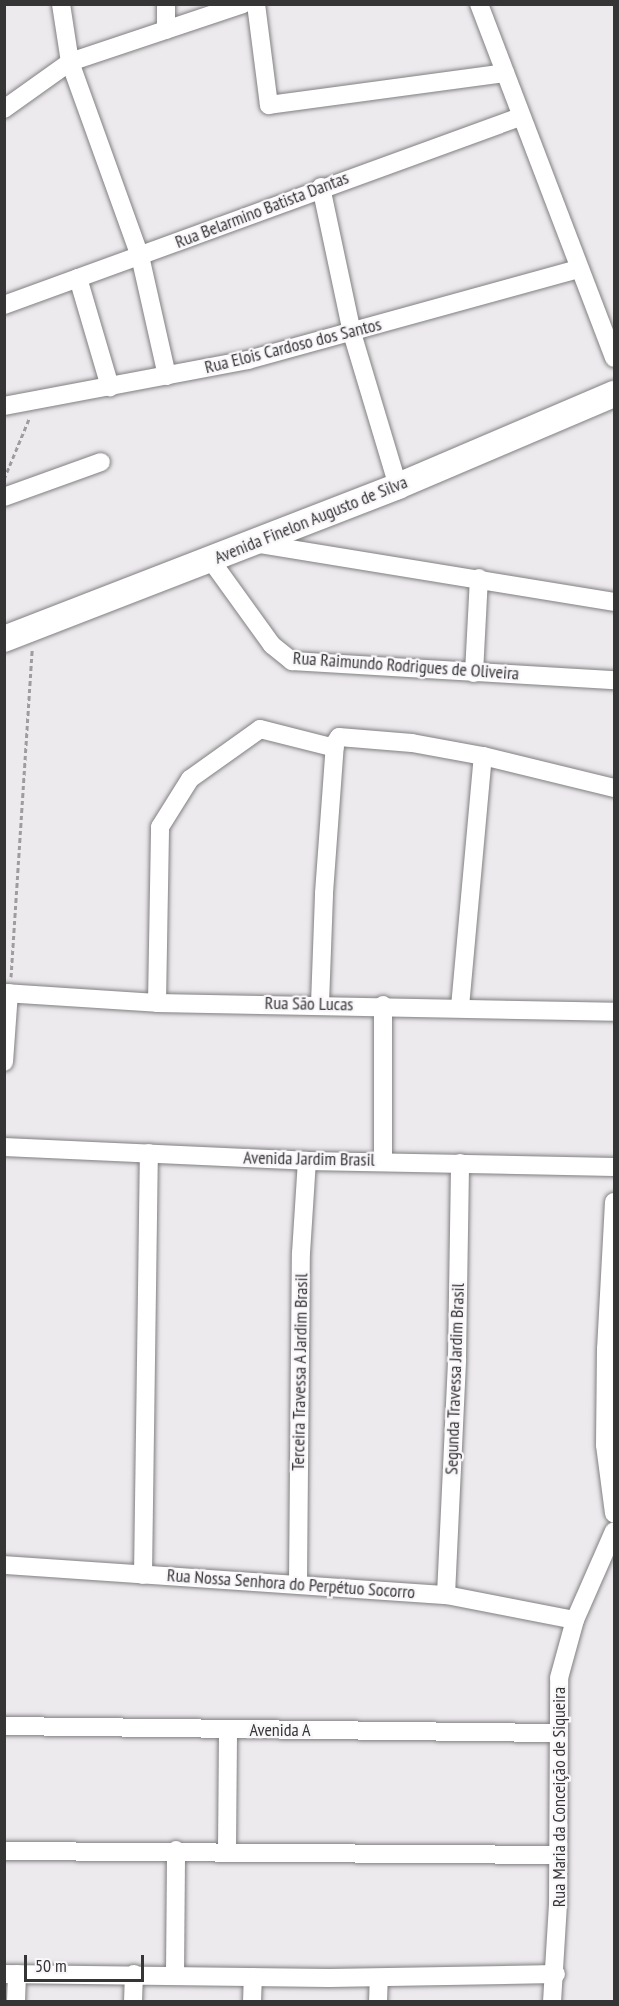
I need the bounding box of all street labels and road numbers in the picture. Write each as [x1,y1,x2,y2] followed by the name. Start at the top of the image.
[172,167,352,253] street label: Rua Belarmino Batista Dantas
[202,314,384,378] street label: Rua Elois Cardoso dos Santos
[211,471,411,569] street label: Avenida Finelon Augusto de Silva
[292,647,520,685] street label: Rua Raimundo Rodrigues de Oliveira
[264,992,354,1016] street label: Rua São Lucas
[243,1147,375,1171] street label: Avenida Jardim Brasil
[287,1272,313,1472] street label: Terceira Travessa A Jardim Brasil
[441,1283,469,1475] street label: Segunda Travessa Jardim Brasil
[166,1565,416,1603] street label: Rua Nossa Senhora do Perpétuo Socorro
[548,1687,570,1907] street label: Rua Maria da Conceição de Siqueira
[249,1719,311,1741] street label: Avenida A

